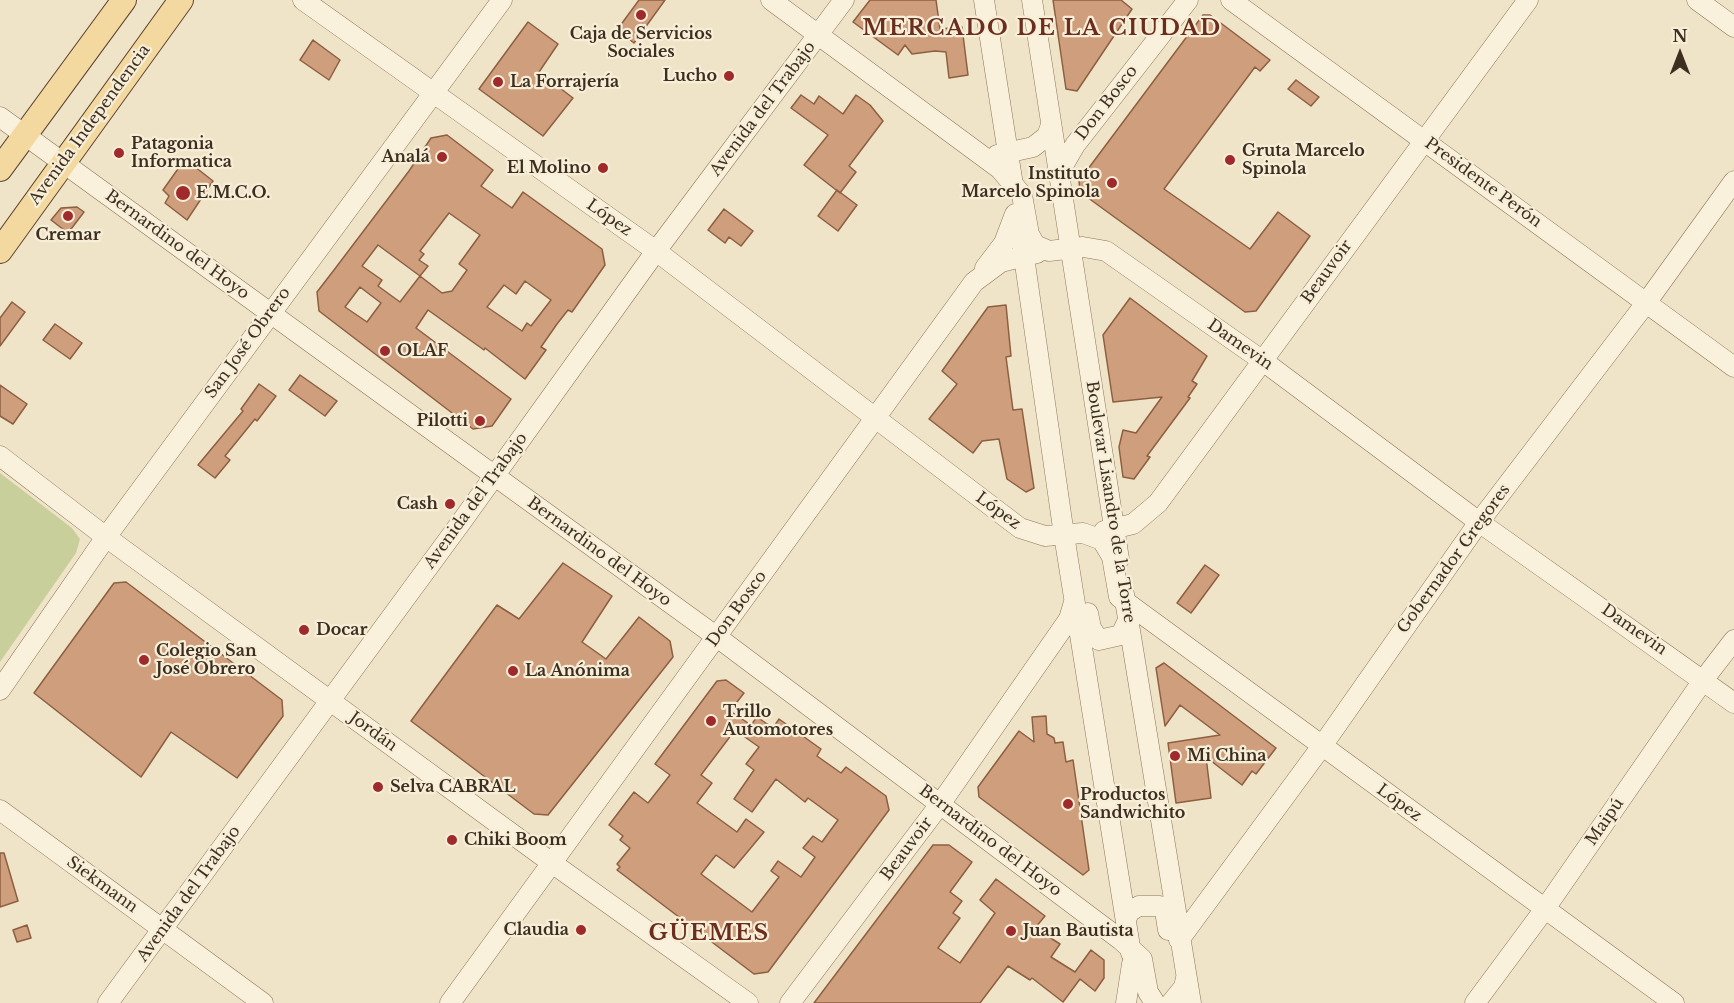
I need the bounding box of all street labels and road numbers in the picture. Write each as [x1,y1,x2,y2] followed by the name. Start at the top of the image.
[706,38,820,180] street label: Avenida del Trabajo
[25,41,155,209] street label: Avenida Independencia
[1072,62,1142,144] street label: Don Bosco
[1421,134,1545,232] street label: Presidente Perón
[101,186,253,304] street label: Bernardino del Hoyo
[583,195,635,241] street label: López
[1297,236,1357,308] street label: Beauvoir
[201,284,295,402] street label: San José Obrero
[1204,316,1276,374] street label: Damevin
[1081,380,1139,624] street label: Boulevar Lisandro de la Torre
[420,429,532,573] street label: Avenida del Trabajo
[1394,481,1514,637] street label: Gobernador Gregores
[972,488,1024,534] street label: López
[523,493,675,611] street label: Bernardino del Hoyo
[703,567,771,651] street label: Don Bosco
[1598,601,1670,659] street label: Damevin
[345,708,401,756] street label: Jordán
[1373,780,1425,826] street label: López
[915,781,1065,901] street label: Bernardino del Hoyo
[1582,795,1628,849] street label: Maipú
[877,814,937,884] street label: Beauvoir
[133,822,245,966] street label: Avenida del Trabajo
[63,853,141,917] street label: Siekmann

